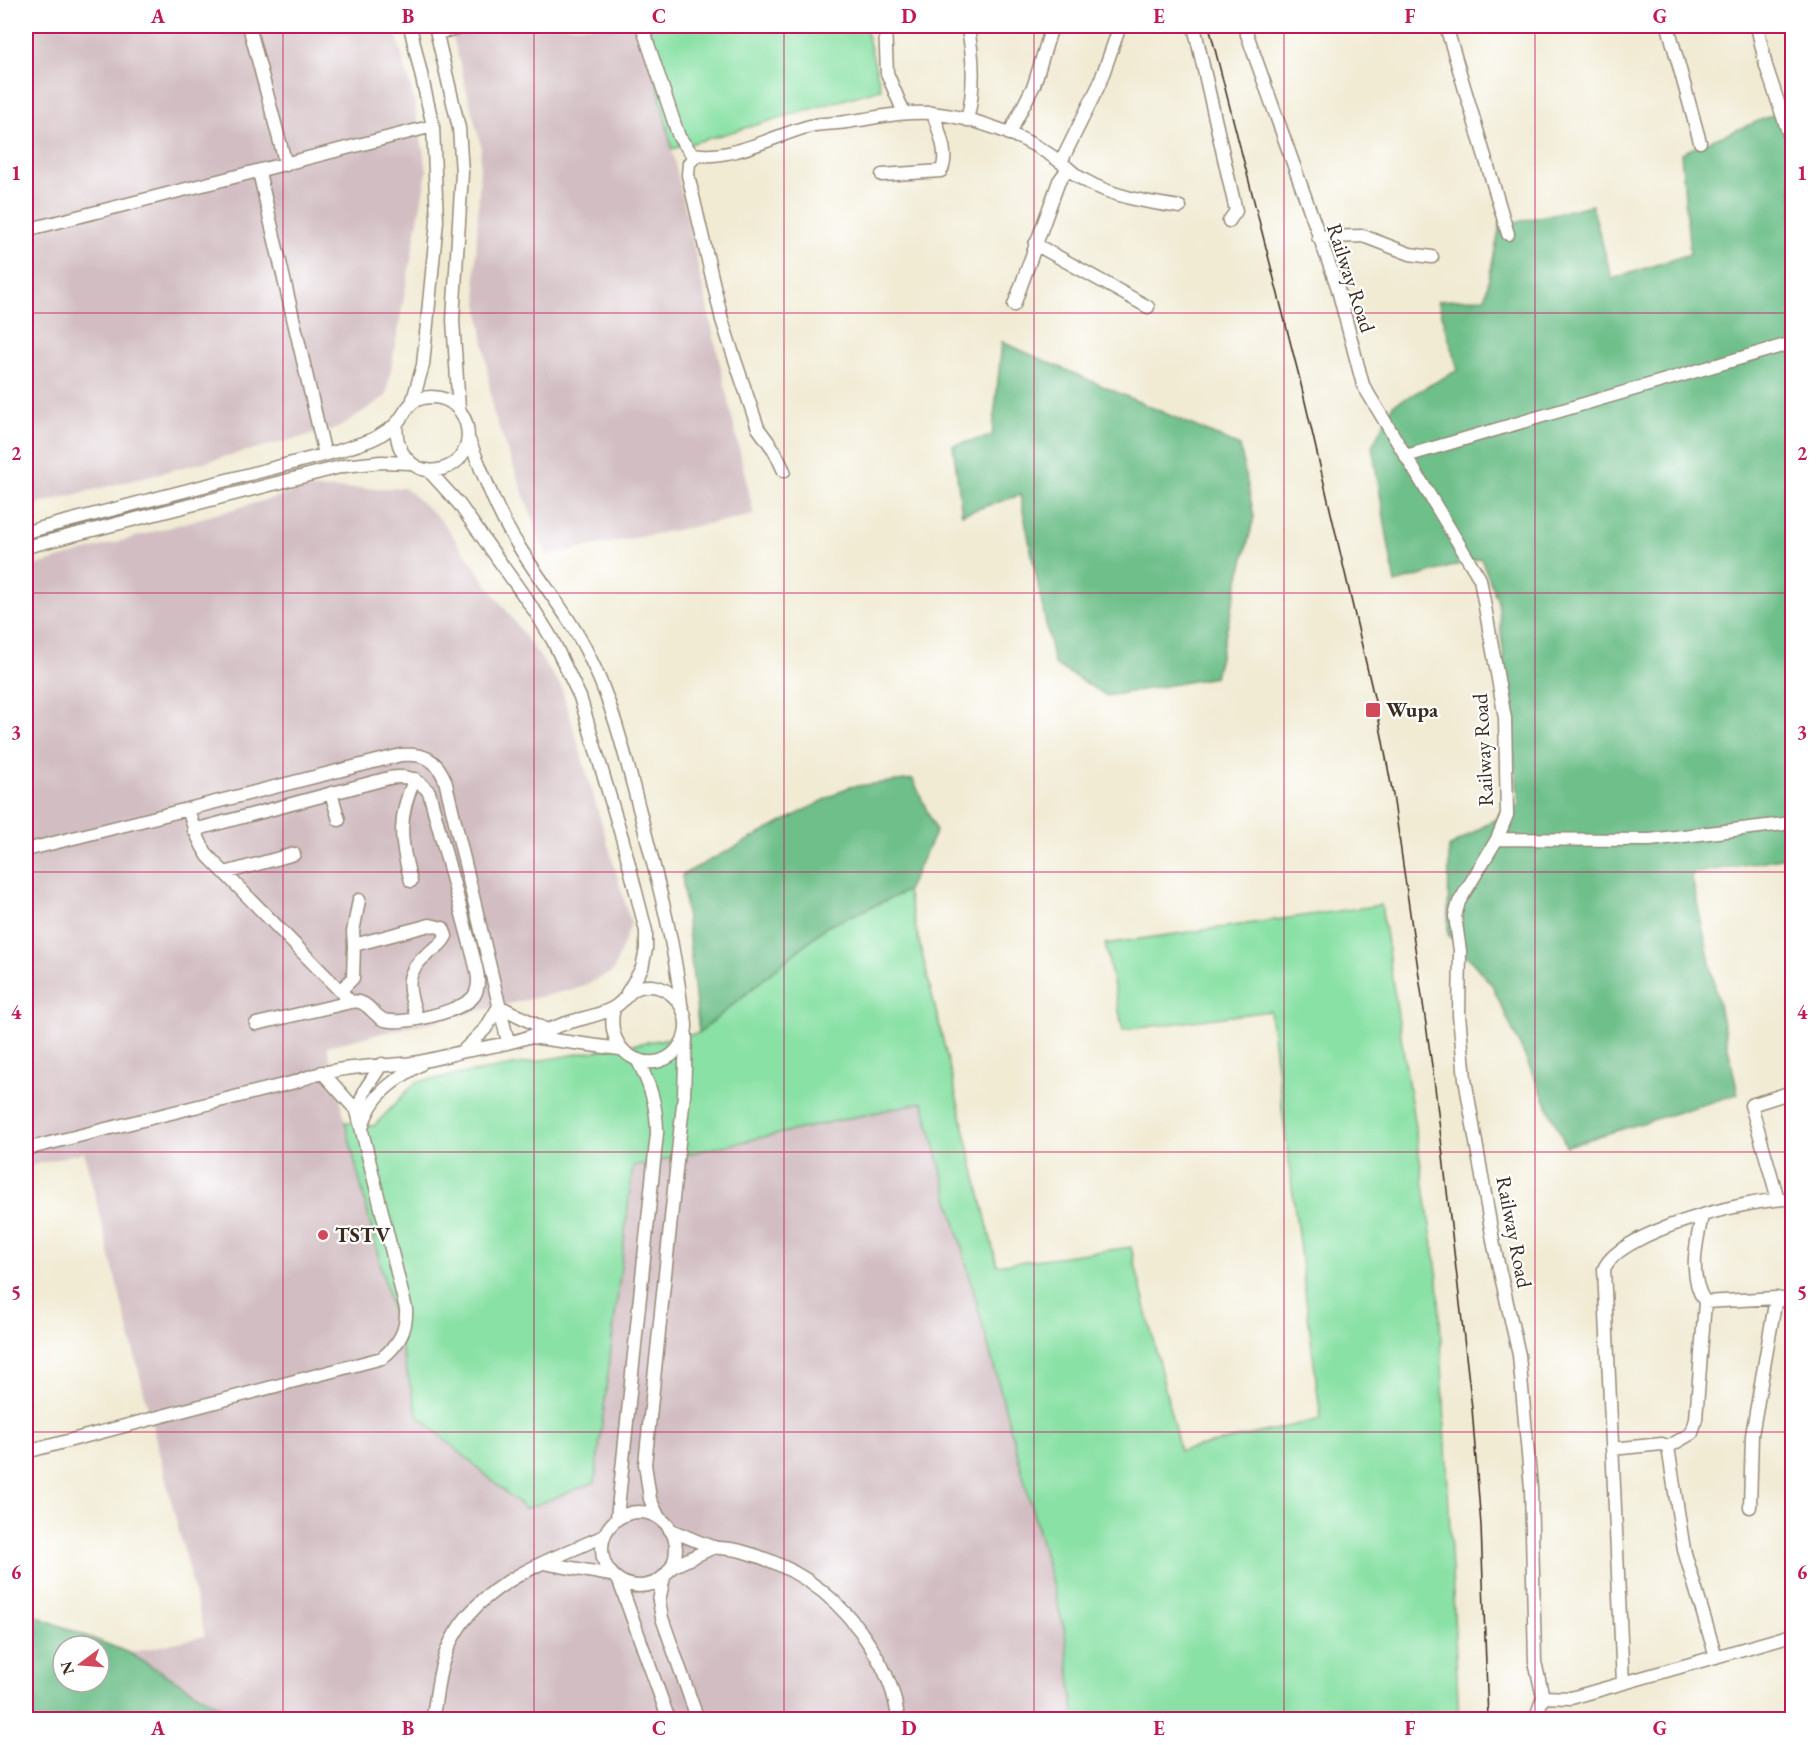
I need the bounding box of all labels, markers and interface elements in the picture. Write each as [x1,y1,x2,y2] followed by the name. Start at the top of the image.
[150,3,166,29] text: A
[402,3,414,29] text: B
[652,3,666,29] text: C
[901,3,917,29] text: D
[1153,3,1165,29] text: E
[1405,3,1416,29] text: F
[1653,3,1667,29] text: G
[11,160,21,186] text: 1
[1797,160,1807,186] text: 1
[1321,220,1382,336] street label: Railway Road
[11,440,22,466] text: 2
[1797,440,1808,466] text: 2
[1466,692,1499,807] street label: Railway Road
[1386,696,1439,723] place label: Wupa
[1364,701,1382,719] marker: Wupa
[11,719,21,745] text: 3
[1797,719,1807,745] text: 3
[11,999,22,1025] text: 4
[1797,999,1808,1025] text: 4
[1490,1174,1539,1290] street label: Railway Road
[335,1221,390,1248] place label: TSTV
[316,1228,330,1242] marker: TSTV
[11,1279,21,1305] text: 5
[1797,1279,1807,1305] text: 5
[11,1559,22,1585] text: 6
[1797,1559,1808,1585] text: 6
[51,1634,111,1694] north arrow
[55,1659,79,1677] text: N
[150,1715,166,1741] text: A
[402,1715,414,1741] text: B
[652,1715,666,1741] text: C
[901,1715,917,1741] text: D
[1153,1715,1165,1741] text: E
[1405,1715,1416,1741] text: F
[1653,1715,1667,1741] text: G

